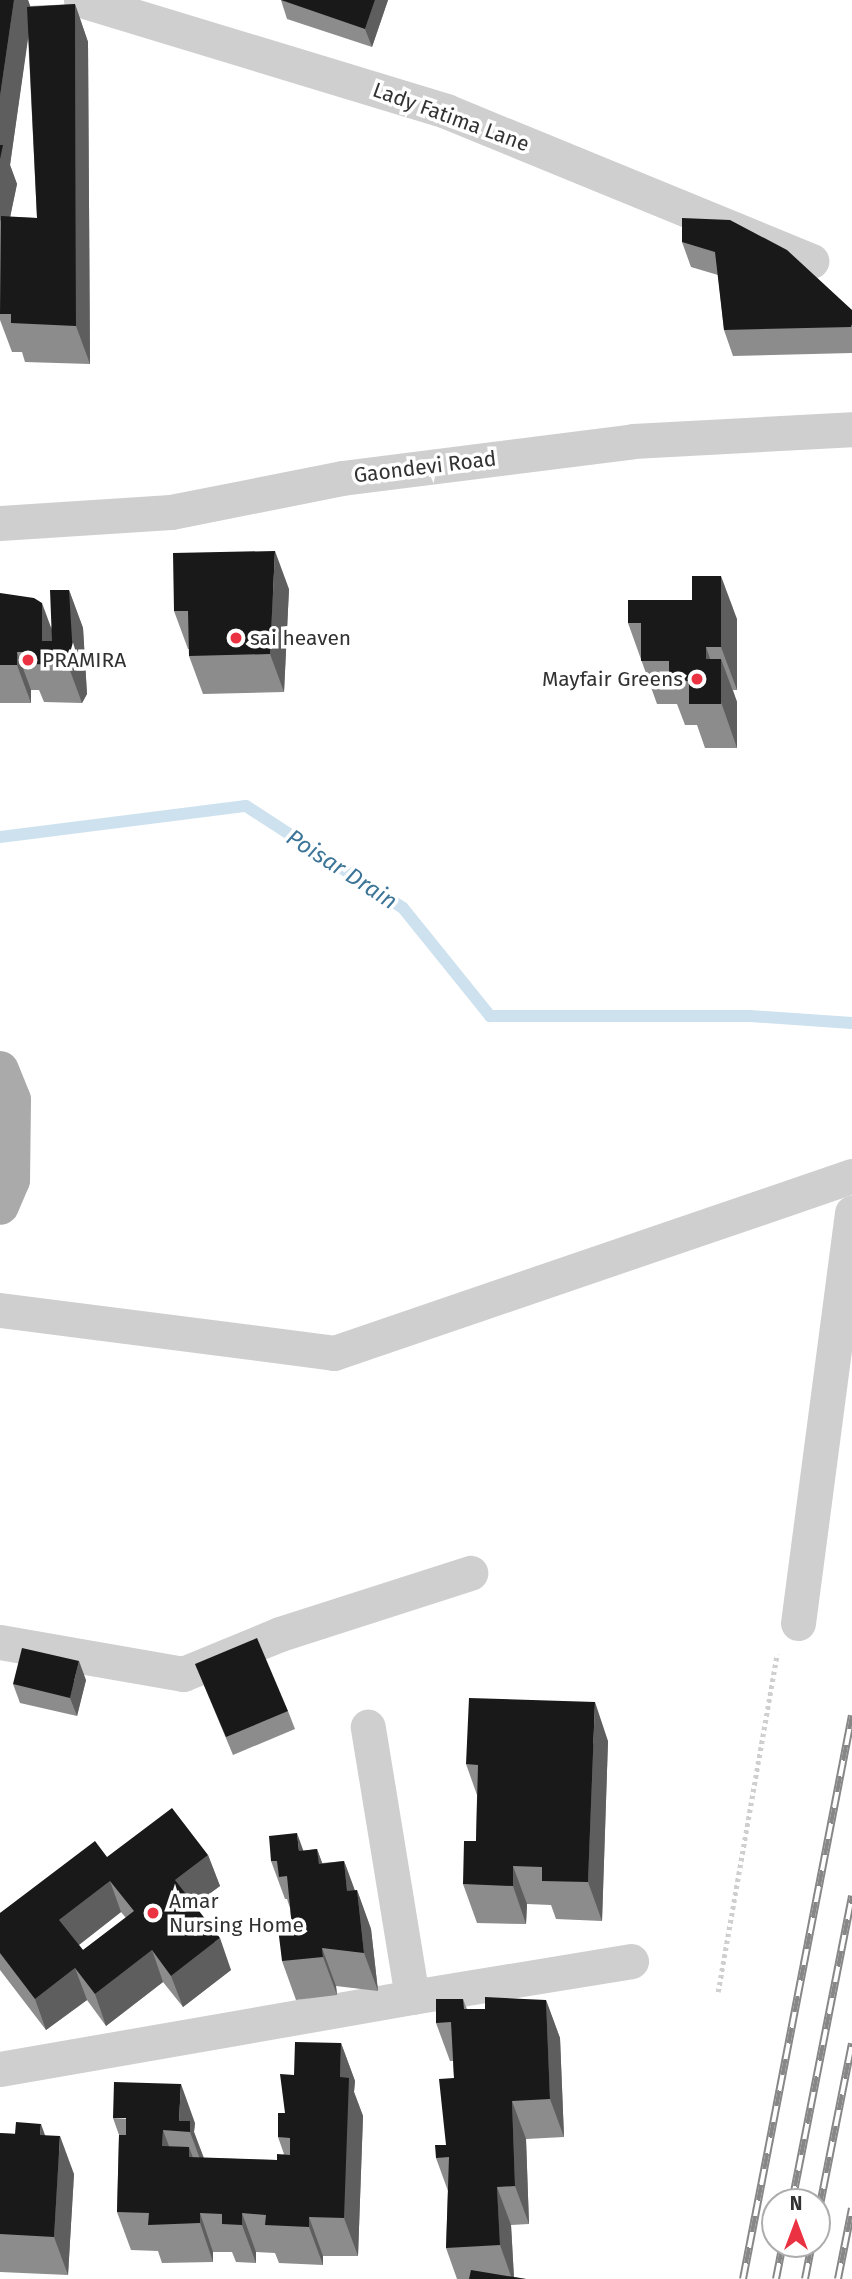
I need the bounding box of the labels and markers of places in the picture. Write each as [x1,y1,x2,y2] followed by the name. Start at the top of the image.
[250,625,351,651] place label: sai heaven
[228,630,244,646] marker: sai heaven
[42,647,126,673] place label: PRAMIRA
[20,652,36,668] marker: PRAMIRA
[542,666,683,692] place label: Mayfair Greens
[689,671,705,687] marker: Mayfair Greens
[169,1888,304,1938] place label: Amar Nursing Home
[143,1903,163,1923] marker: Amar Nursing Home

